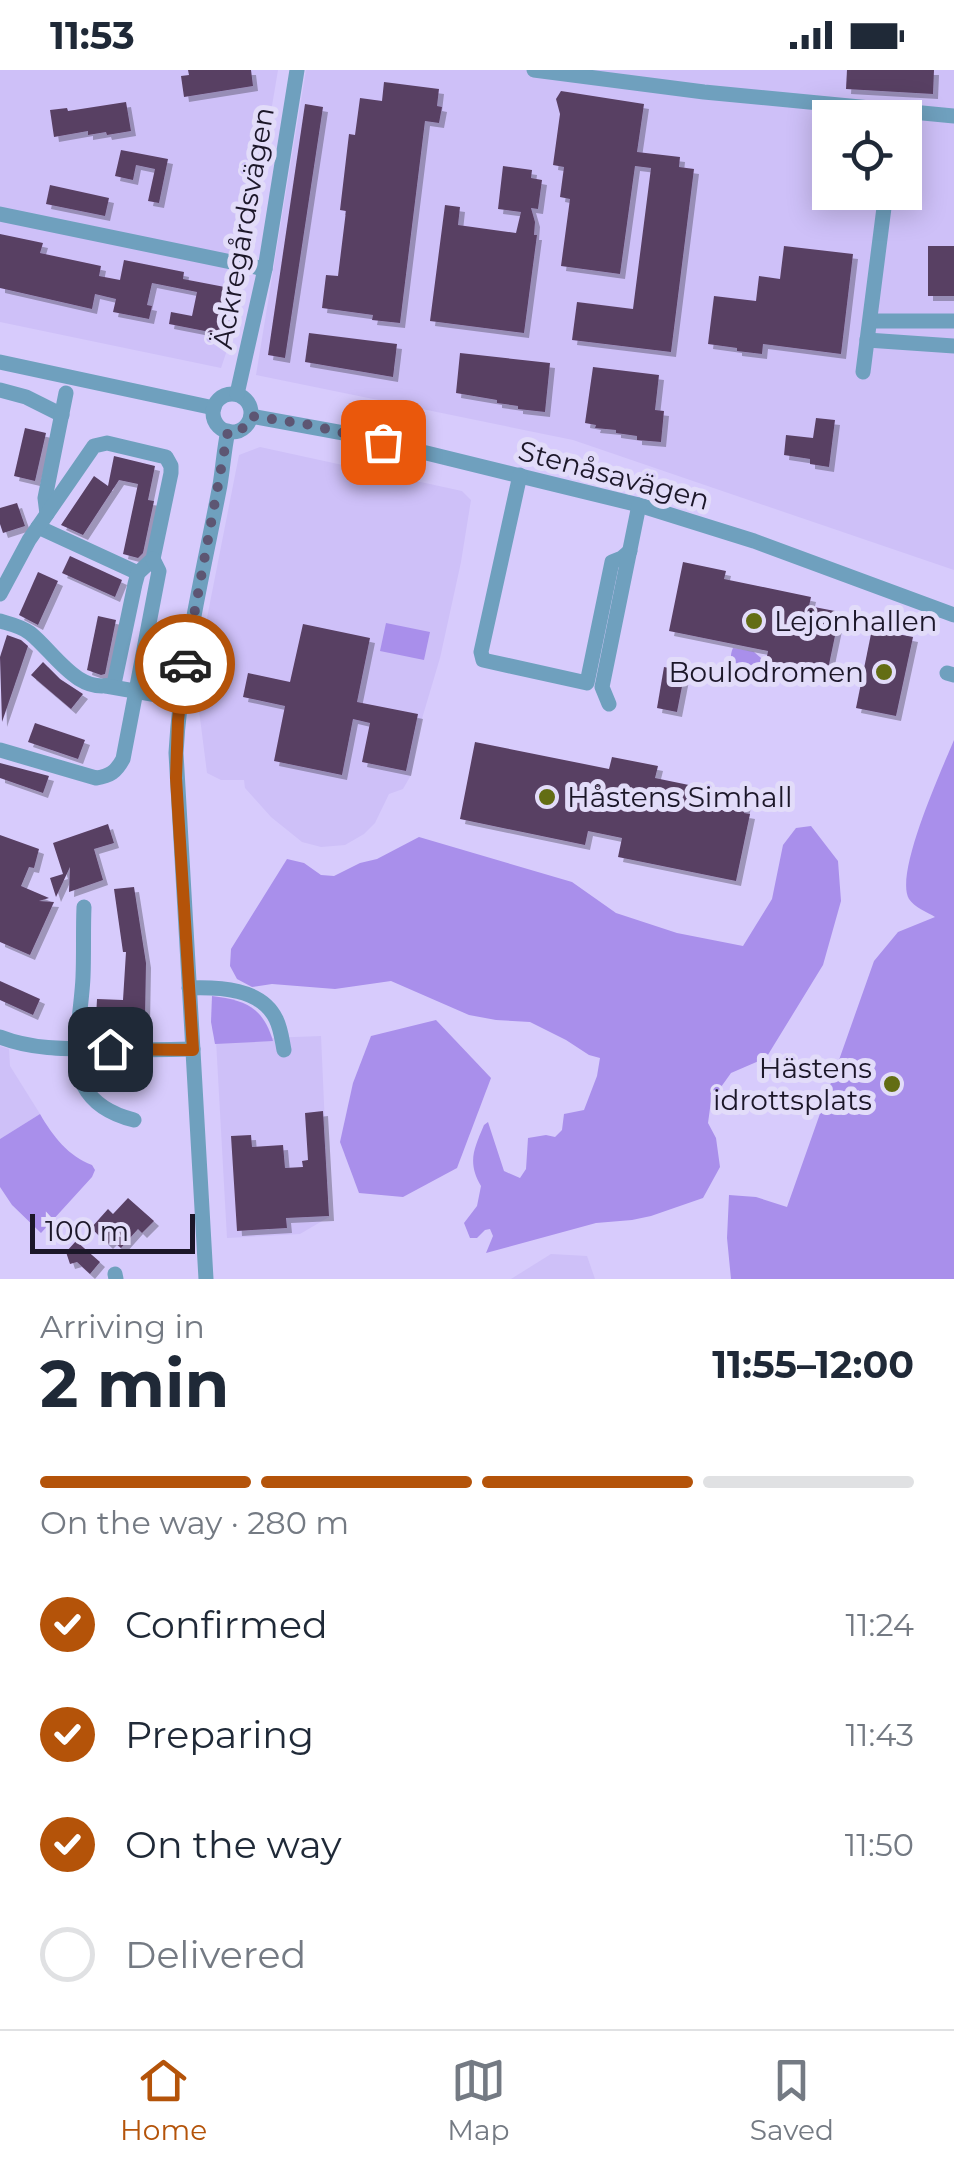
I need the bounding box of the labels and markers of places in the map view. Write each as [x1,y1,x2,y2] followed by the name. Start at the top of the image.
[341,400,426,485] pin
[774,604,938,638] place label: Lejonhallen
[743,610,765,632] marker: Lejonhallen
[668,655,864,689] place label: Boulodromen
[873,661,895,683] marker: Boulodromen
[567,780,793,814] place label: Håstens Simhall
[536,786,558,808] marker: Håstens Simhall
[68,1007,153,1092] pin
[713,1051,872,1117] place label: Hästens idrottsplats
[881,1073,903,1095] marker: Hästens idrottsplats

